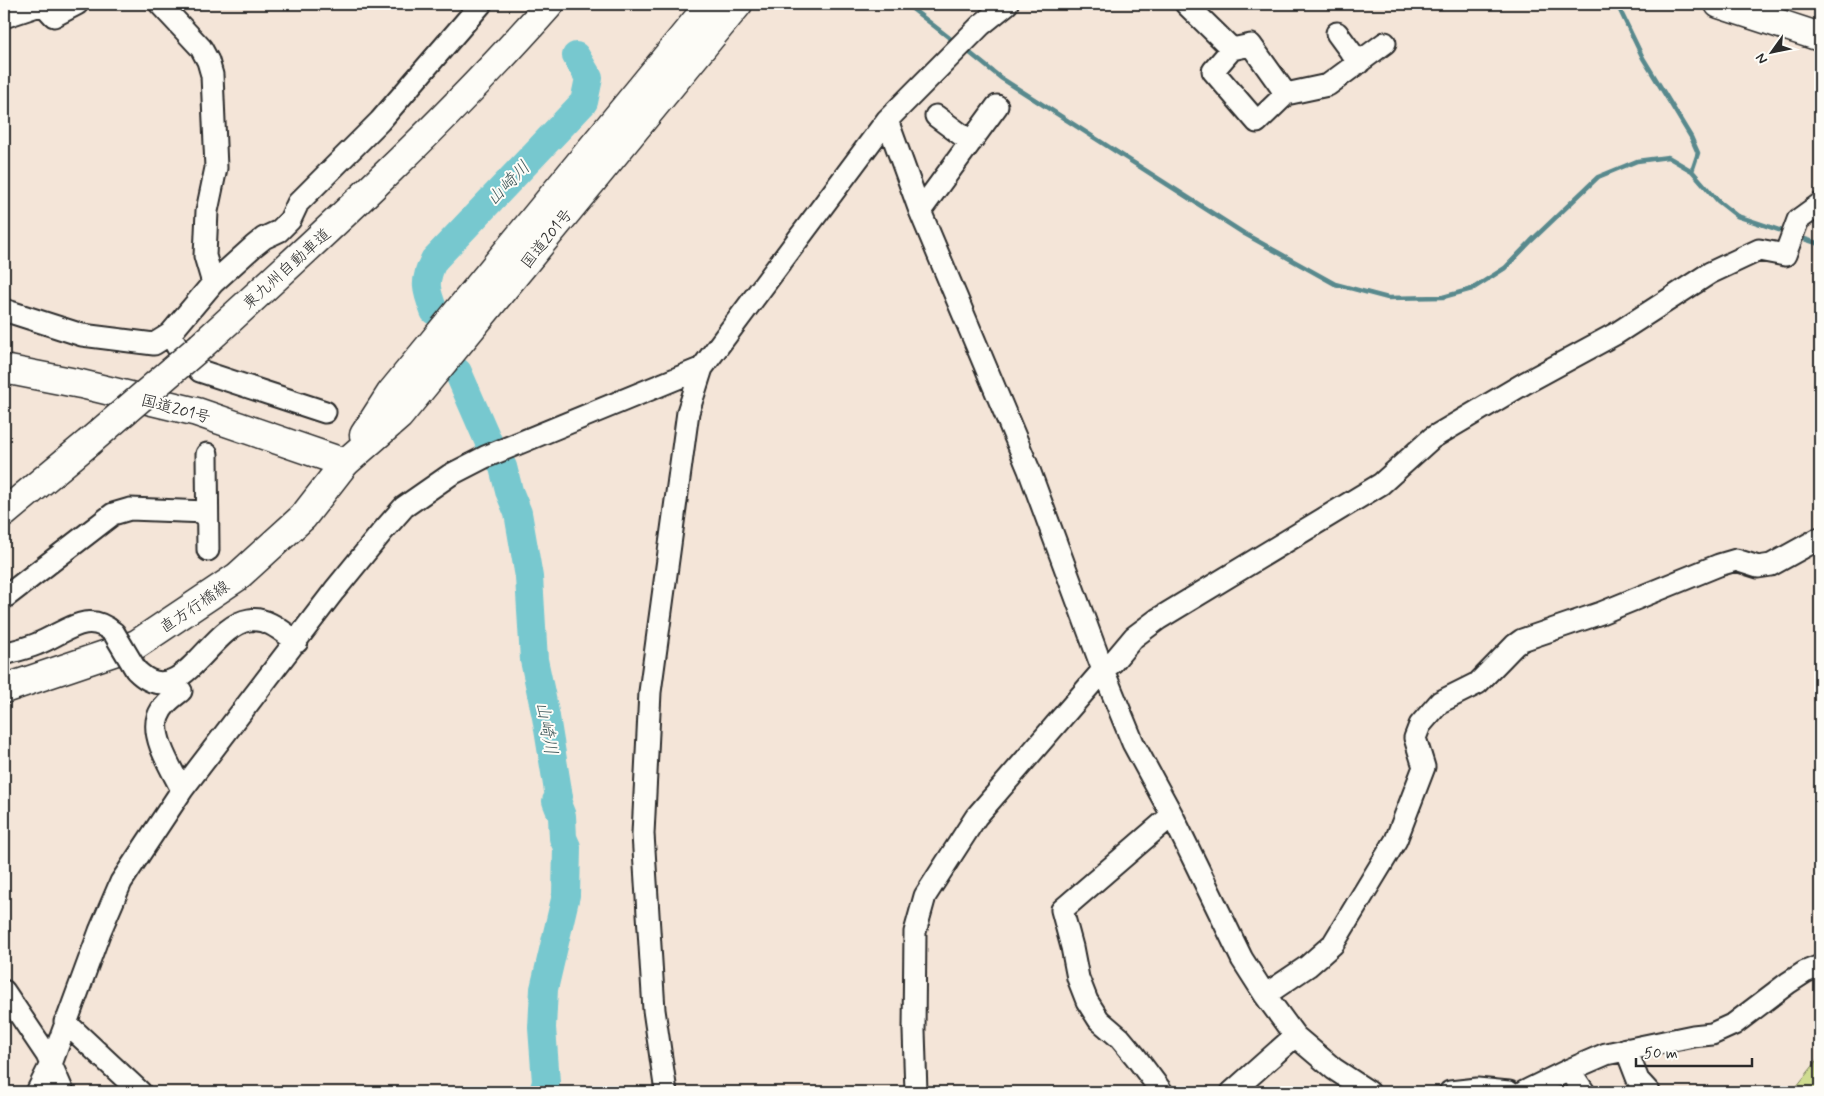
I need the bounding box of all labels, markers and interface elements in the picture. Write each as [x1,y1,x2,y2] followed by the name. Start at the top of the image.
[1746,28,1796,78] north arrow
[1752,50,1772,67] text: N
[481,156,536,211] water label: 山崎川
[517,205,578,273] street label: 国道201号
[238,224,336,314] street label: 東九州自動車道
[138,390,213,429] street label: 国道201号
[156,576,234,638] street label: 直方行橋線
[530,700,563,757] water label: 山崎川
[1636,1036,1753,1068] scale bar
[1644,1044,1678,1064] text: 50 m

